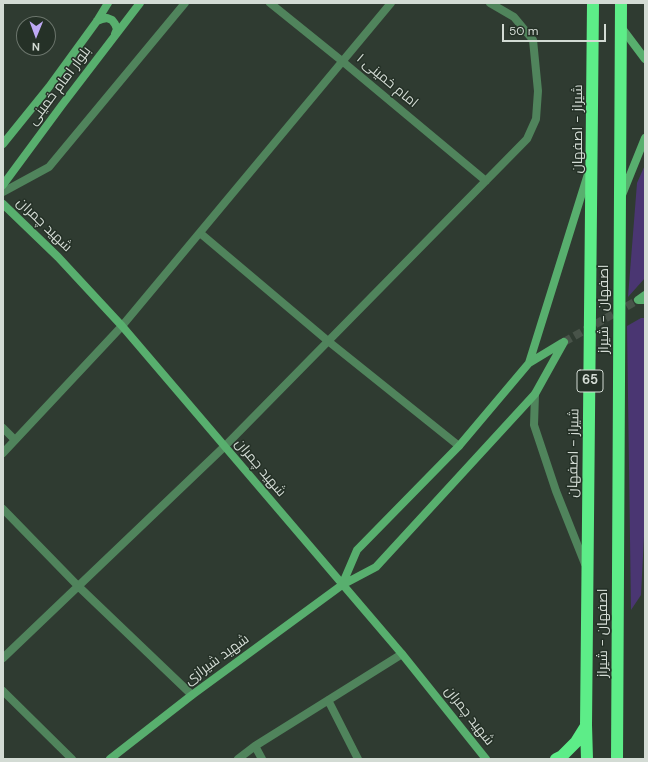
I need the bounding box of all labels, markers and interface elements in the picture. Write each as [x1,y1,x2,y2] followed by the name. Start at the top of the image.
[16,16,56,56] north arrow
[504,16,608,42] scale bar
[509,23,538,39] text: 50 m
[32,40,40,54] text: N
[25,43,95,129] street label: بلوار امام خمینی
[353,50,421,112] street label: امام خمینی ۱
[570,84,586,174] street label: شیراز - اصفهان
[13,194,75,256] street label: شهید چمران
[596,264,612,354] street label: اصفهان - شیراز
[577,370,603,392] road number: 65
[565,408,583,498] street label: شیراز - اصفهان
[231,436,289,500] street label: شهید چمران
[595,588,611,678] street label: اصفهان - شیراز
[181,631,253,689] street label: شهید شیرازی
[441,683,497,749] street label: شهید چمران

